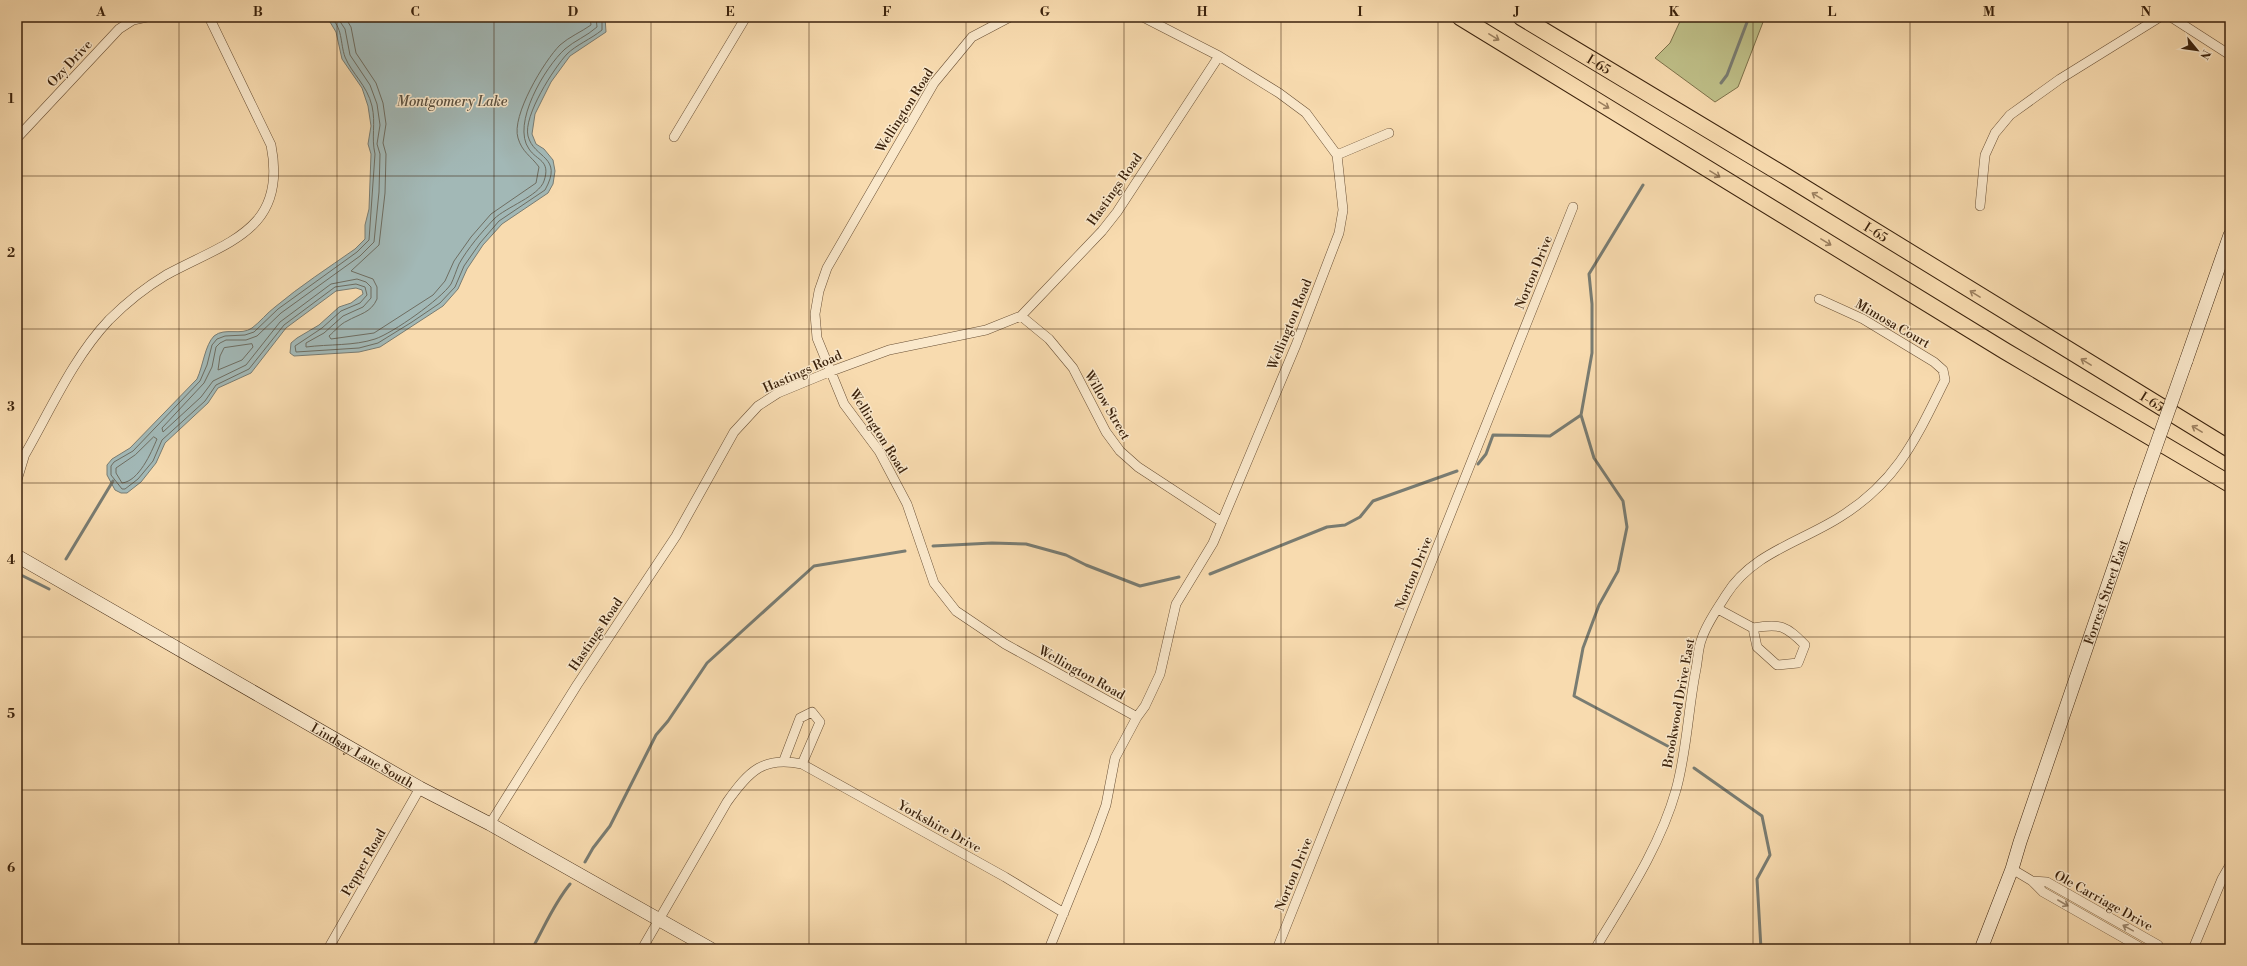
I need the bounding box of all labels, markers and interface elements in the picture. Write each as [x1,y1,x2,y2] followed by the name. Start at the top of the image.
[95,4,106,20] text: A
[253,4,263,20] text: B
[410,4,420,20] text: C
[568,4,578,20] text: D
[725,4,735,20] text: E
[882,4,892,20] text: F
[1040,4,1051,20] text: G
[1197,4,1208,20] text: H
[1357,4,1363,20] text: I
[1512,4,1520,20] text: J
[1669,4,1680,20] text: K
[1828,4,1837,20] text: L
[1983,4,1995,20] text: M
[2141,4,2152,20] text: N
[2177,30,2217,70] north arrow
[1488,34,1500,42] one-way arrow
[44,37,96,91] street label: Ozy Drive
[2196,47,2213,62] text: N
[1584,51,1613,78] street label: I-65
[872,65,937,156] street label: Wellington Road
[8,91,15,107] text: 1
[397,93,508,111] water label: Montgomery Lake
[1599,101,1610,110] one-way arrow
[1084,150,1146,229] street label: Hastings Road
[1709,170,1721,178] one-way arrow
[1811,191,1823,199] one-way arrow
[1861,219,1891,246] street label: I-65
[1512,233,1556,312] street label: Norton Drive
[1820,238,1832,246] one-way arrow
[7,245,15,261] text: 2
[1264,276,1316,373] street label: Wellington Road
[1970,290,1981,298] one-way arrow
[1852,296,1933,352] street label: Mimosa Court
[760,347,845,396] street label: Hastings Road
[2080,357,2092,365] one-way arrow
[1080,367,1134,443] street label: Willow Street
[845,386,911,477] street label: Wellington Road
[2137,389,2167,416] street label: I-65
[7,399,15,415] text: 3
[2191,425,2203,433] one-way arrow
[1392,534,1436,613] street label: Norton Drive
[2081,537,2132,647] street label: Forrest Street East
[7,552,16,568] text: 4
[566,594,626,674] street label: Hastings Road
[1660,637,1698,770] street label: Brookwood Drive East
[1035,642,1128,704] street label: Wellington Road
[7,706,15,722] text: 5
[308,720,417,792] street label: Lindsay Lane South
[894,797,985,857] street label: Yorkshire Drive
[338,826,390,899] street label: Pepper Road
[1272,835,1316,914] street label: Norton Drive
[7,860,15,876] text: 6
[2051,867,2156,935] street label: Ole Carriage Drive
[2057,900,2069,908] one-way arrow
[2122,924,2134,931] one-way arrow

